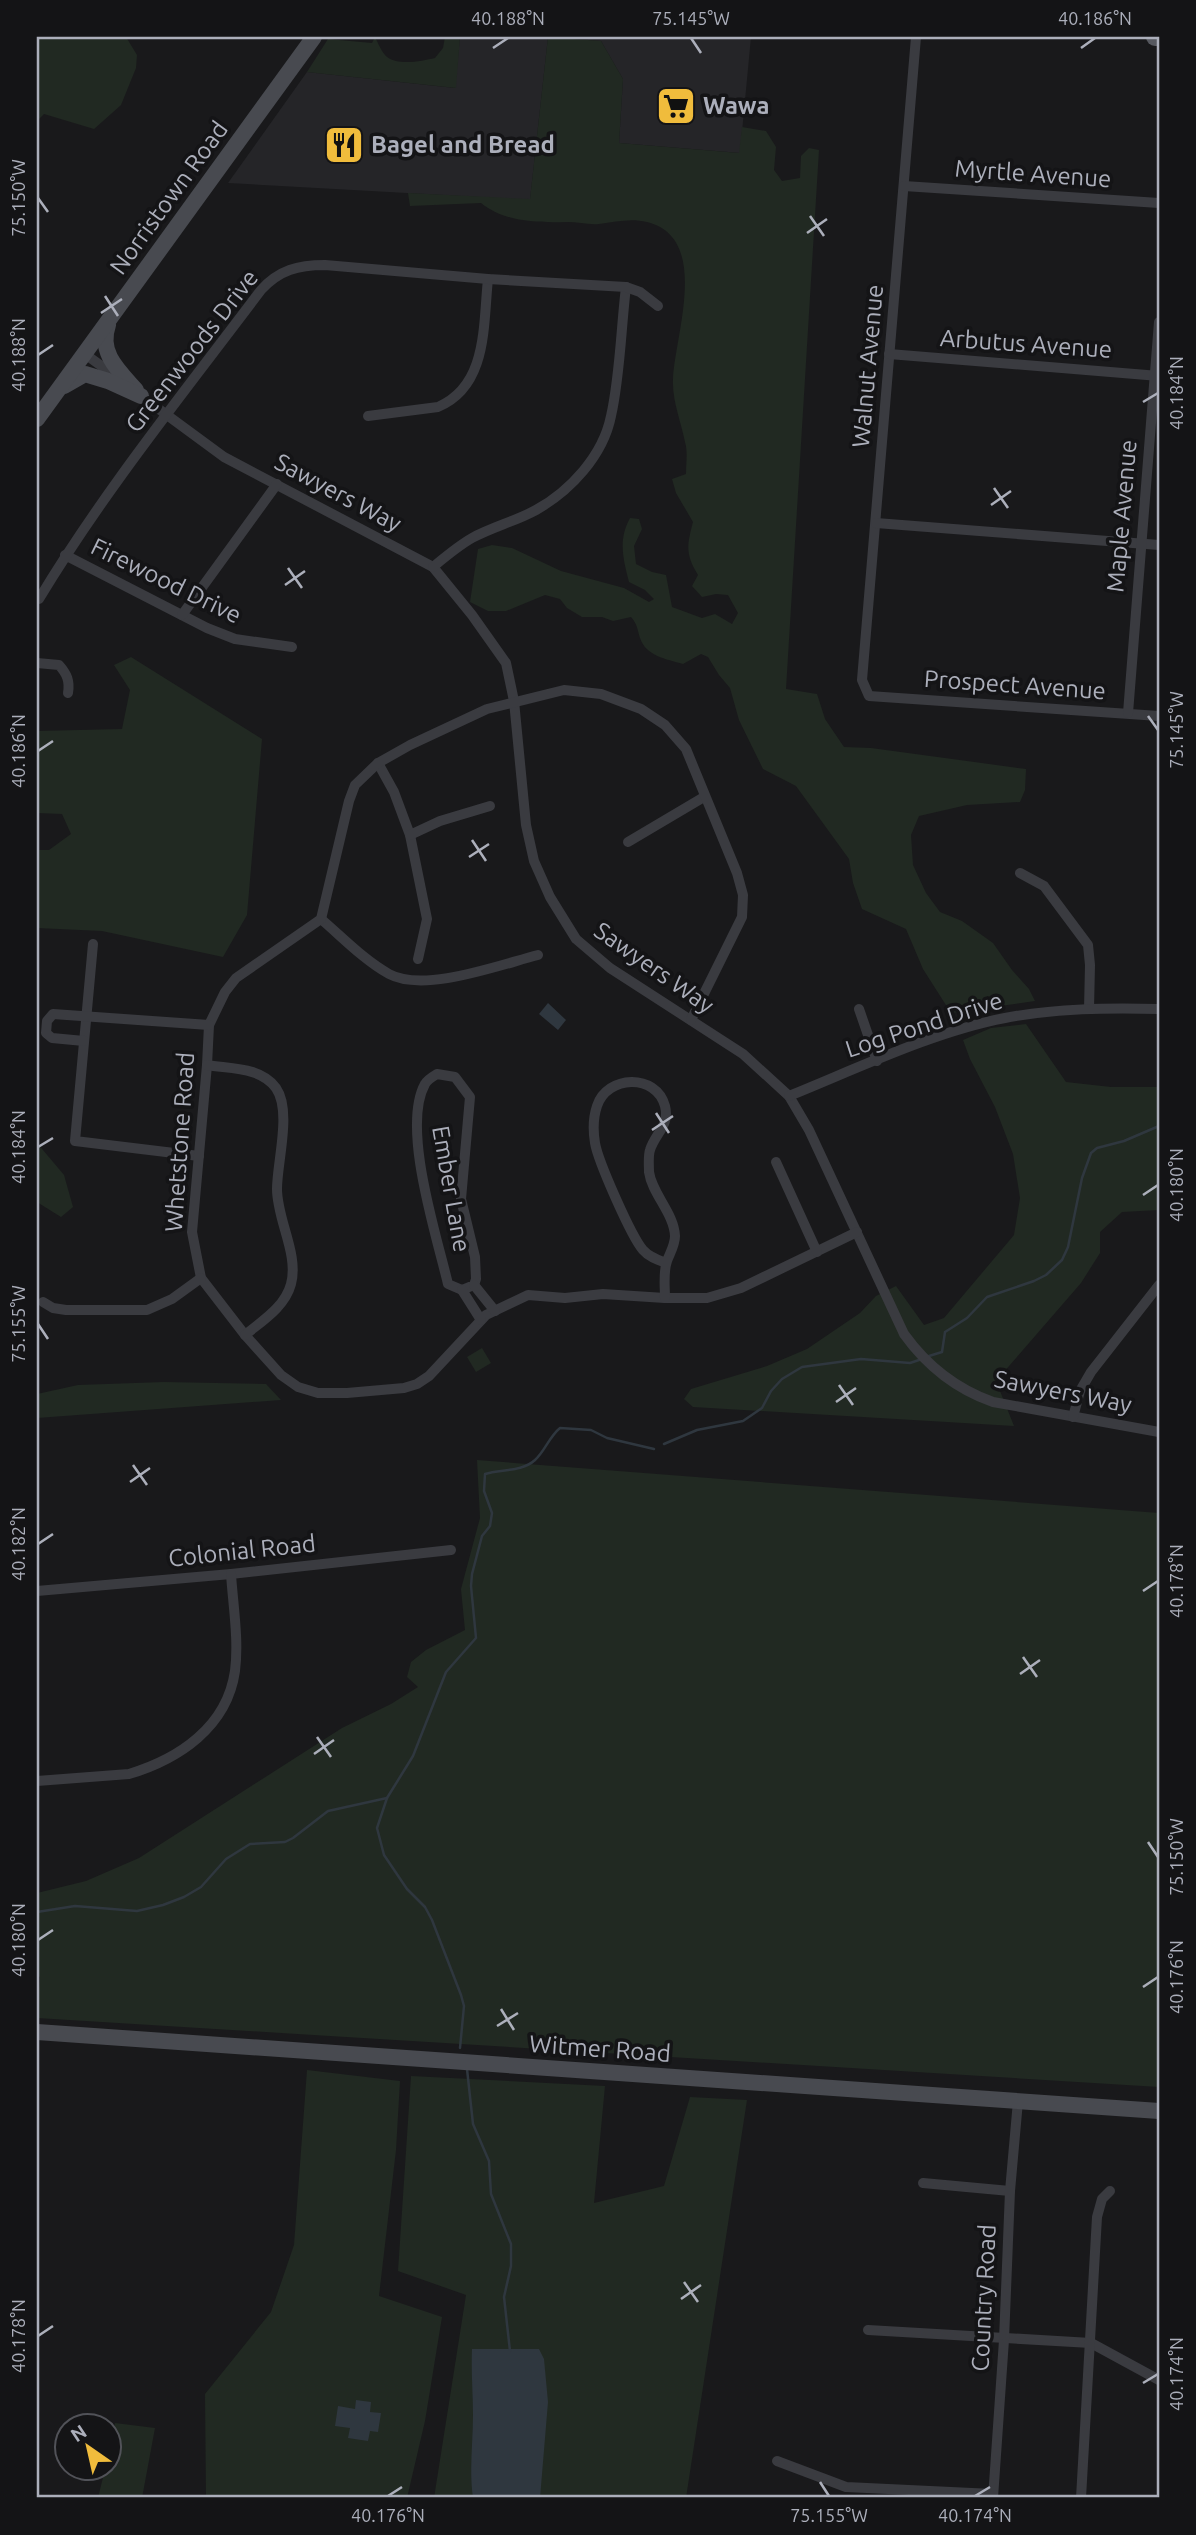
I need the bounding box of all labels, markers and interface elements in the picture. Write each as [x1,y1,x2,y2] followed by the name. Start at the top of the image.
[471,8,545,28] text: 40.188°N
[652,8,730,28] text: 75.145°W
[1058,8,1132,28] text: 40.186°N
[655,85,697,127] supermarket icon: Wawa
[703,92,769,119] place label: Wawa
[104,116,233,279] street label: Norristown Road
[323,124,365,166] restaurant icon: Bagel and Bread
[371,131,555,158] place label: Bagel and Bread
[954,155,1112,192] street label: Myrtle Avenue
[8,159,28,237] text: 75.150°W
[120,264,263,437] street label: Greenwoods Drive
[847,283,888,449] street label: Walnut Avenue
[8,318,28,392] text: 40.188°N
[939,324,1113,363] street label: Arbutus Avenue
[1166,356,1186,430] text: 40.184°N
[1101,439,1142,593] street label: Maple Avenue
[270,448,406,537] street label: Sawyers Way
[87,533,246,629] street label: Firewood Drive
[923,665,1107,704] street label: Prospect Avenue
[1166,691,1186,769] text: 75.145°W
[8,714,28,788] text: 40.186°N
[589,917,719,1019] street label: Sawyers Way
[842,986,1006,1063] street label: Log Pond Drive
[160,1051,199,1233] street label: Whetstone Road
[8,1110,28,1184] text: 40.184°N
[427,1124,476,1254] street label: Ember Lane
[1166,1148,1186,1222] text: 40.180°N
[8,1285,28,1363] text: 75.155°W
[992,1365,1134,1418] street label: Sawyers Way
[8,1507,28,1581] text: 40.182°N
[167,1529,317,1572] street label: Colonial Road
[1166,1544,1186,1618] text: 40.178°N
[1166,1818,1186,1896] text: 75.150°W
[8,1903,28,1977] text: 40.180°N
[1166,1940,1186,2014] text: 40.176°N
[528,2030,672,2067] street label: Witmer Road
[966,2224,1001,2372] street label: Country Road
[8,2299,28,2373] text: 40.178°N
[1166,2337,1186,2411] text: 40.174°N
[52,2412,122,2482] north arrow
[66,2420,91,2446] text: N
[351,2505,425,2525] text: 40.176°N
[790,2505,868,2525] text: 75.155°W
[938,2505,1012,2525] text: 40.174°N

